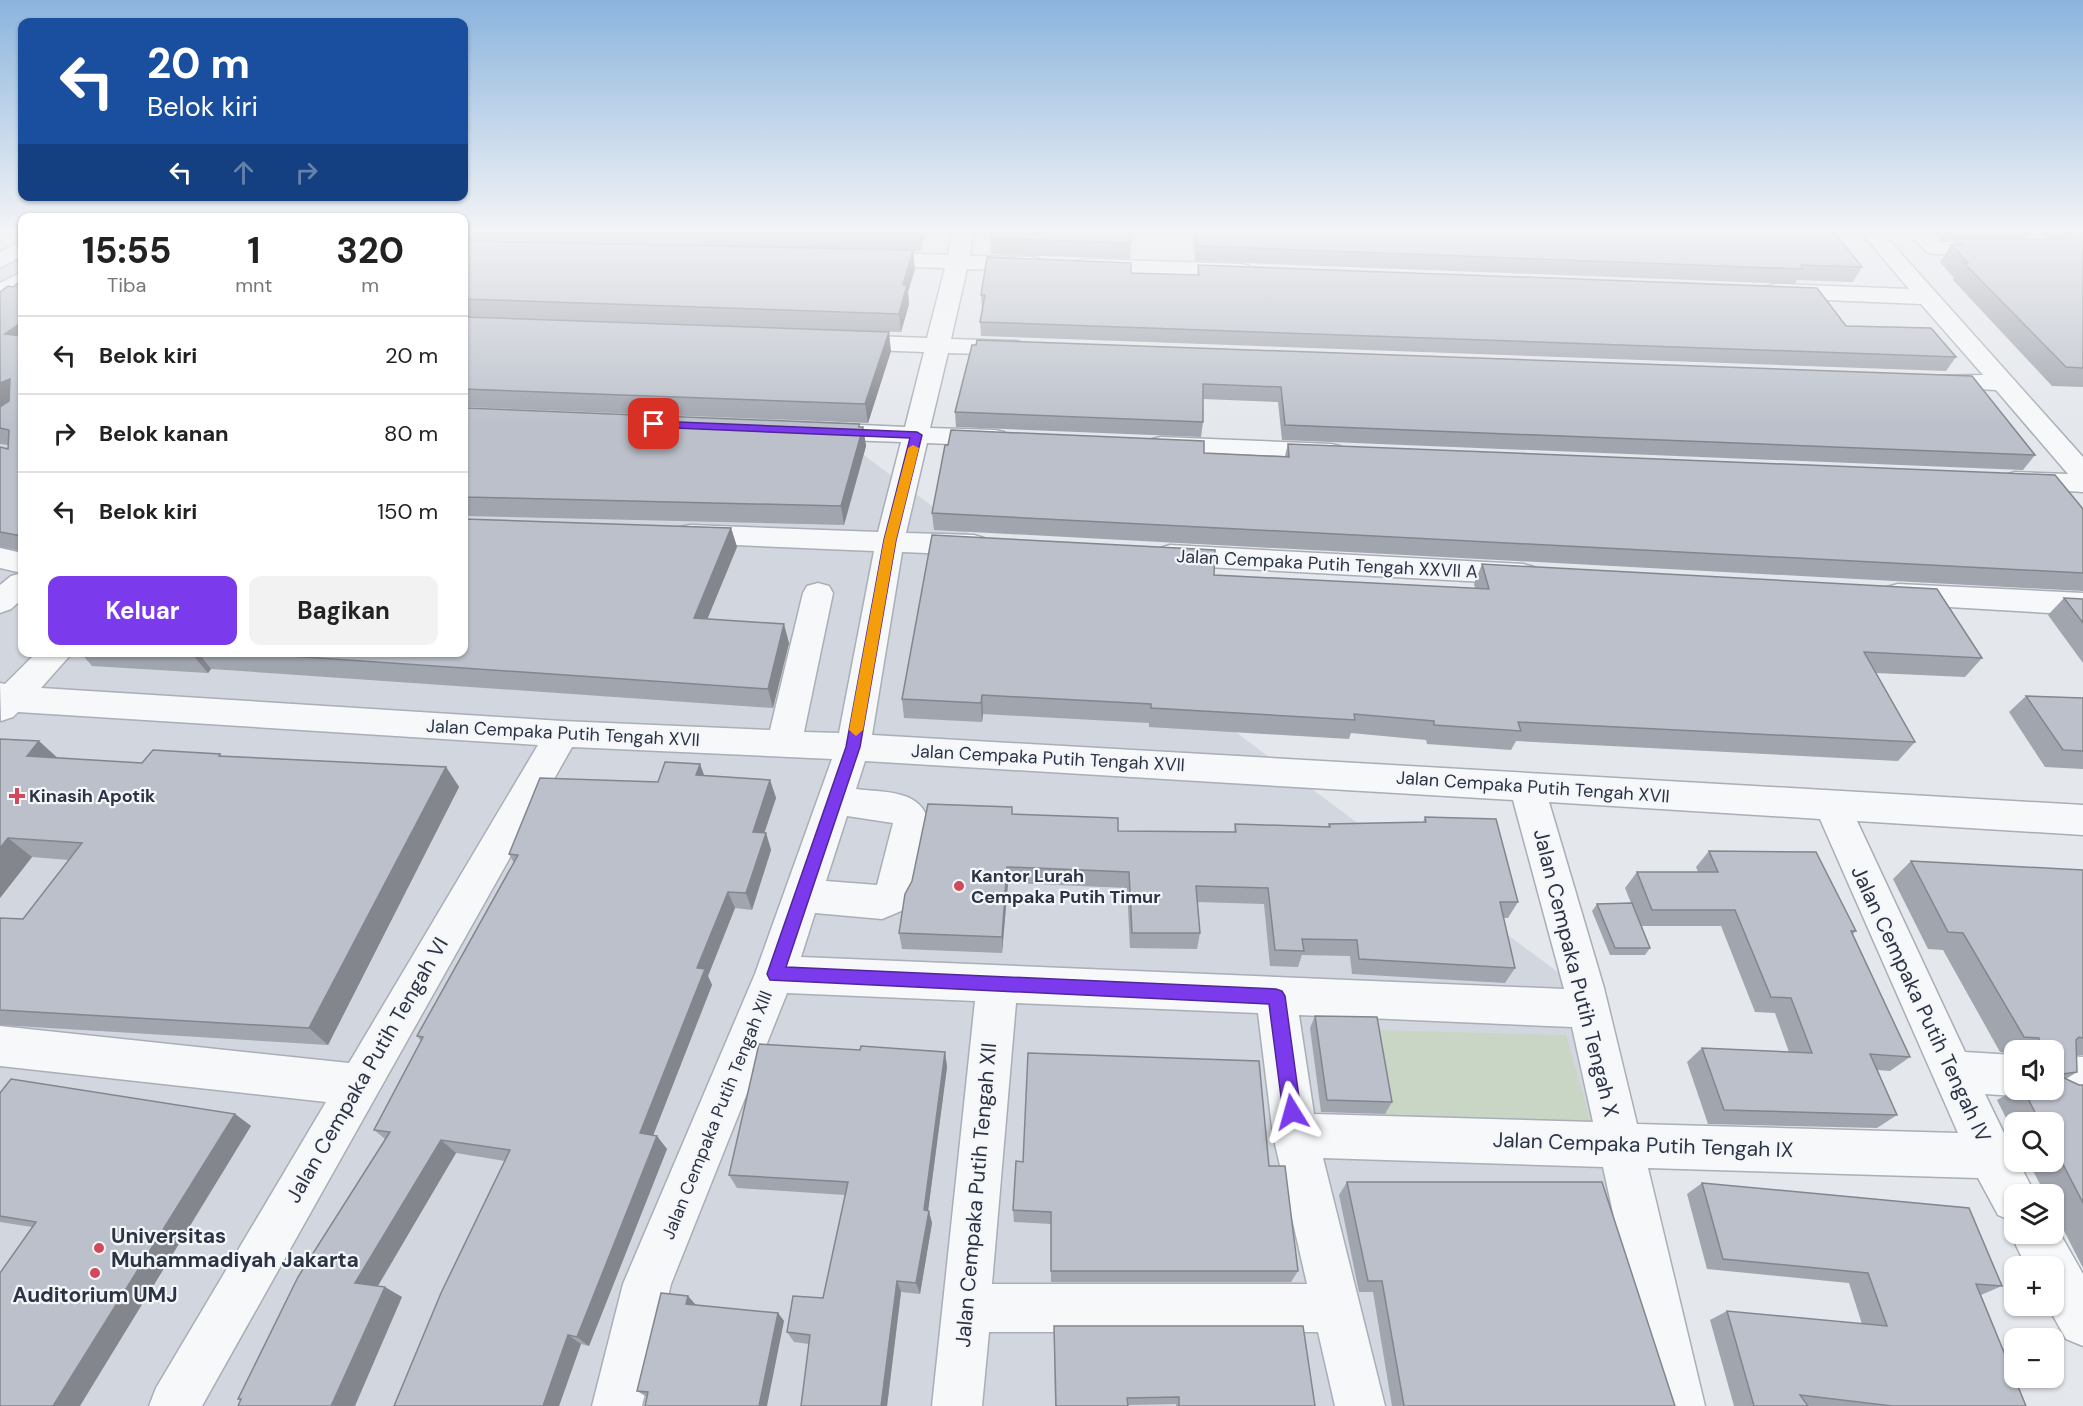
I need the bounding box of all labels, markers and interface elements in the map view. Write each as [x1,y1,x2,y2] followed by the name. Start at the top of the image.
[147,36,250,91] text: 20 m
[48,42,126,120] icon: left
[147,89,258,124] text: Belok kiri
[164,156,197,189] icon: left
[227,156,260,189] icon: ahead
[290,156,323,189] icon: right
[82,227,171,274] text: 15:55
[247,227,260,274] text: 1
[336,227,404,274] text: 320
[107,272,146,298] text: Tiba
[235,272,272,298] text: mnt
[361,272,379,298] text: m
[48,339,81,372] icon: left
[99,341,197,370] text: Belok kiri
[385,341,438,370] text: 20 m
[628,398,679,449] pin
[637,407,670,440] icon: arrive
[48,417,81,450] icon: right
[99,419,229,448] text: Belok kanan
[384,419,438,448] text: 80 m
[48,495,81,528] icon: left
[99,497,197,526] text: Belok kiri
[377,497,438,526] text: 150 m
[1176,544,1478,584] street label: Jalan Cempaka Putih Tengah XXVII A
[48,576,237,645] button: Keluar
[249,576,438,645] button: Bagikan
[425,714,701,752] street label: Jalan Cempaka Putih Tengah XVII
[910,739,1186,777] street label: Jalan Cempaka Putih Tengah XVII
[1395,765,1671,809] street label: Jalan Cempaka Putih Tengah XVII
[29,784,156,808] place label: Kinasih Apotik
[10,789,24,803] marker: Kinasih Apotik
[1527,826,1625,1120] street label: Jalan Cempaka Putih Tengah X
[1844,861,1998,1147] street label: Jalan Cempaka Putih Tengah IV
[971,864,1161,909] place label: Kantor Lurah Cempaka Putih Timur
[952,879,966,893] marker: Kantor Lurah Cempaka Putih Timur
[279,932,455,1208] street label: Jalan Cempaka Putih Tengah VI
[656,987,778,1243] street label: Jalan Cempaka Putih Tengah XIII
[2004,1040,2064,1388] map controls
[2004,1040,2064,1100] button: sound
[949,1041,1003,1349] street label: Jalan Cempaka Putih Tengah XII
[1260,1080,1324,1144] position arrow
[2004,1112,2064,1172] button: search
[1492,1126,1794,1164] street label: Jalan Cempaka Putih Tengah IX
[2004,1184,2064,1244] button: layers
[111,1222,359,1274] place label: Universitas Muhammadiyah Jakarta
[92,1241,106,1255] marker: Universitas Muhammadiyah Jakarta
[2004,1256,2064,1316] button: +
[88,1266,102,1280] marker: Auditorium UMJ
[12,1281,178,1309] place label: Auditorium UMJ
[2004,1328,2064,1388] button: −

